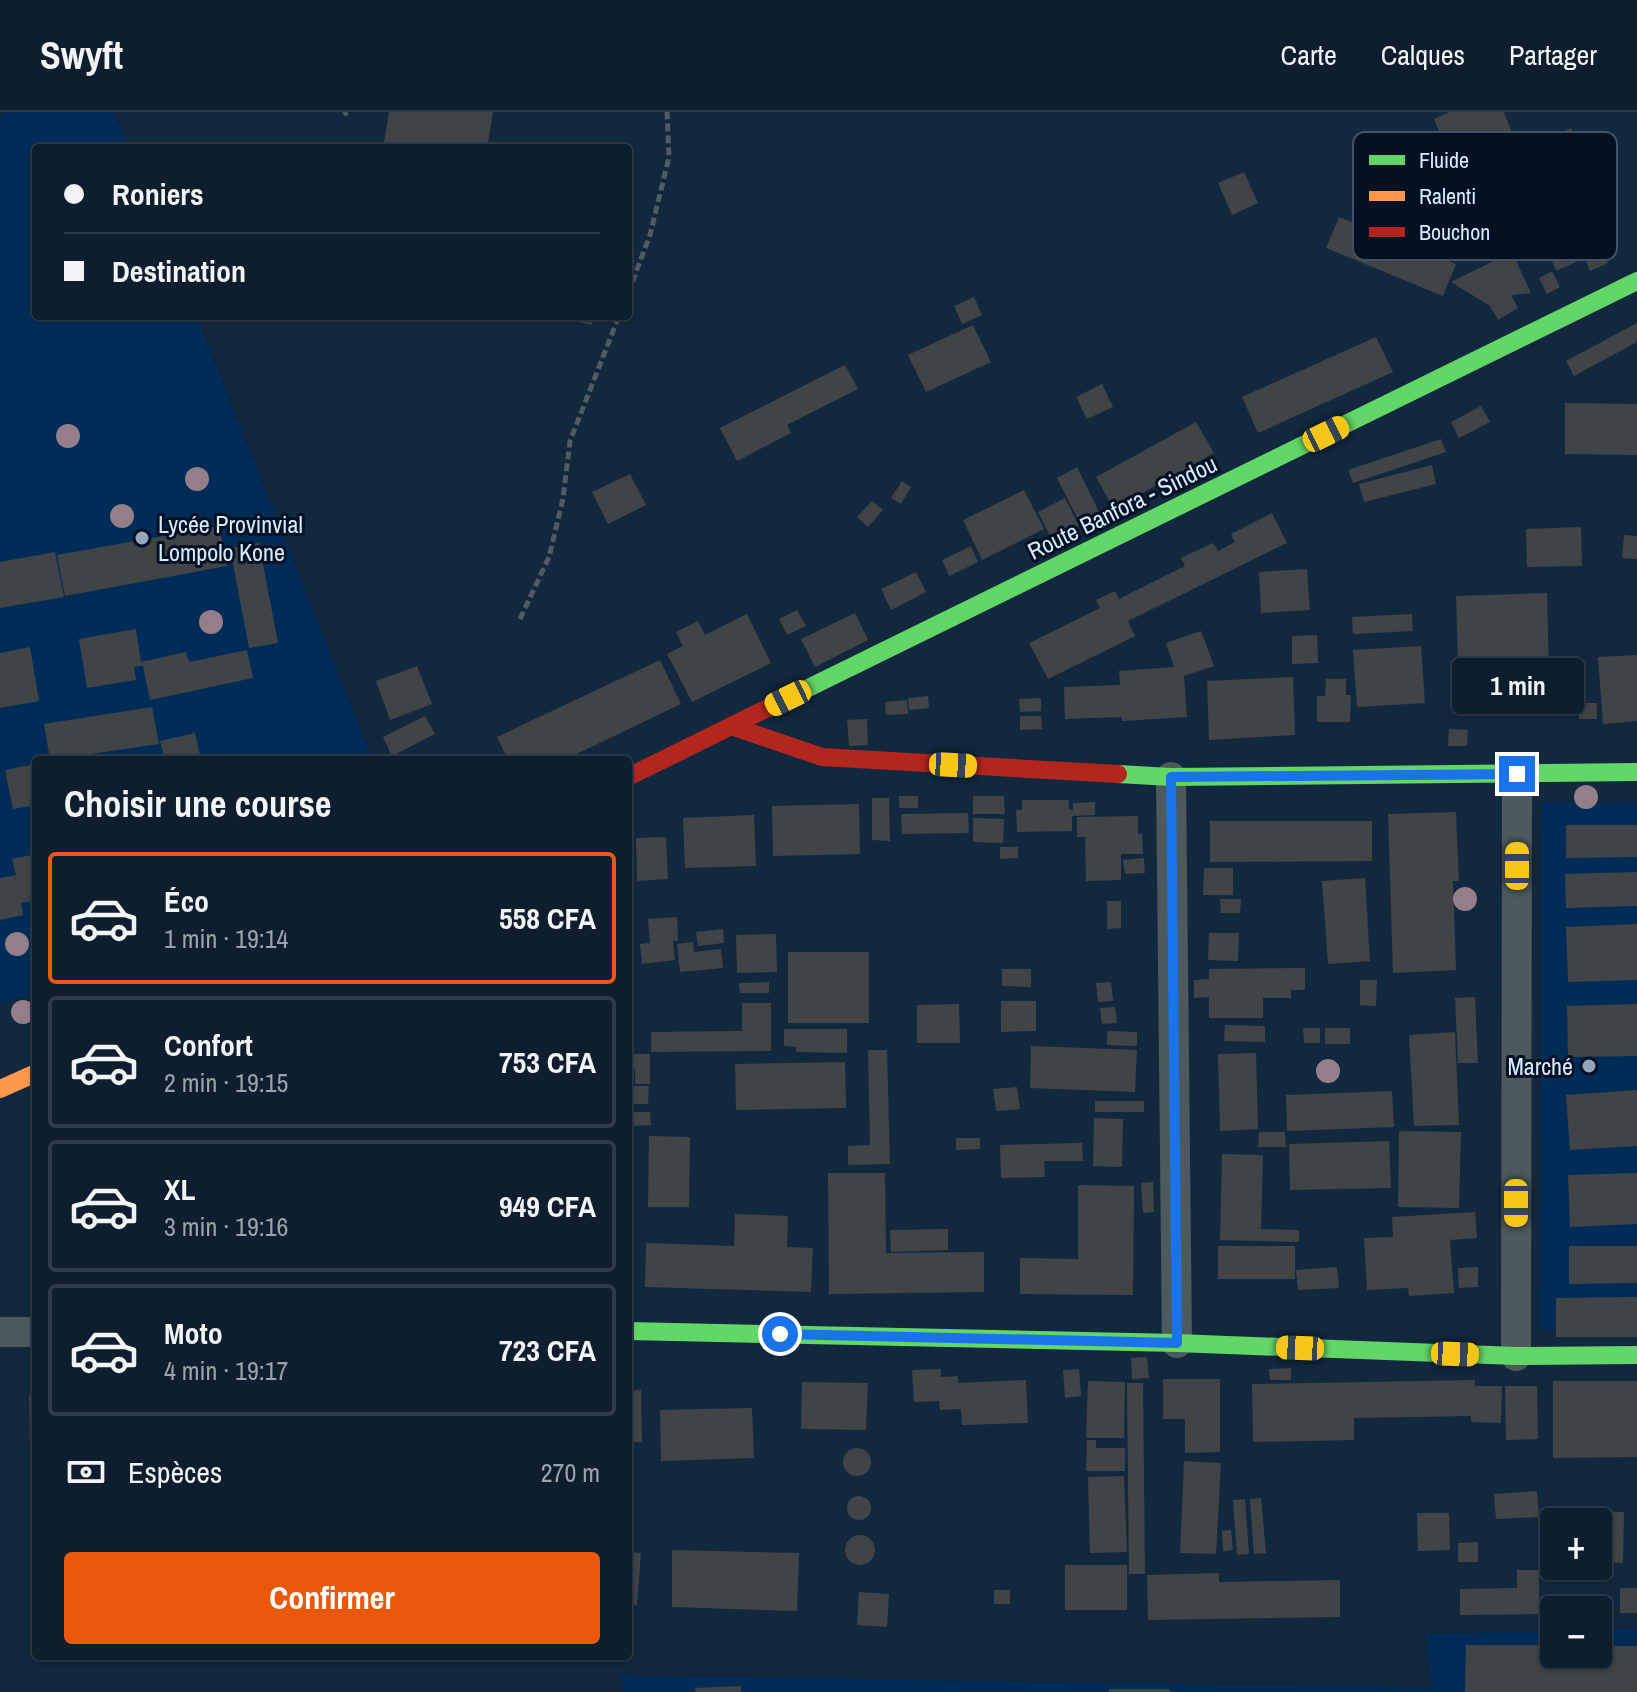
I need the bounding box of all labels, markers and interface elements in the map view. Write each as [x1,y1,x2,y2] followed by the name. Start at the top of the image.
[40,30,123,81] text: Swyft
[1281,36,1337,74] text: Carte
[1381,36,1465,74] text: Calques
[1509,36,1597,74] text: Partager
[1353,132,1617,260] legend
[1419,145,1469,175] text: Fluide
[112,174,204,214] text: Roniers
[1419,181,1476,211] text: Ralenti
[1419,217,1490,247] text: Bouchon
[112,251,246,291] text: Destination
[1299,413,1353,455] car
[1022,447,1222,567] street label: Route Banfora - Sindou
[158,508,303,568] place label: Lycée Provinvial Lompolo Kone
[133,529,151,547] marker: Lycée Provinvial Lompolo Kone
[1451,658,1583,714] callout: 1 min
[1490,668,1546,703] text: 1 min
[761,677,815,719] car
[928,752,978,778] car
[1499,756,1535,792] route end
[64,780,331,828] text: Choisir une course
[1505,842,1529,890] car
[164,881,209,921] text: Éco
[68,882,140,954] icon: car
[499,898,596,938] text: 558 CFA
[164,921,288,956] text: 1 min · 19:14
[164,1025,253,1065] text: Confort
[68,1026,140,1098] icon: car
[499,1042,596,1082] text: 753 CFA
[1507,1050,1573,1082] place label: Marché
[1580,1057,1598,1075] marker: Marché
[164,1065,288,1100] text: 2 min · 19:15
[164,1169,195,1209] text: XL
[68,1170,140,1242] icon: car
[1504,1179,1528,1227] car
[499,1186,596,1226] text: 949 CFA
[164,1209,288,1244] text: 3 min · 19:16
[164,1313,223,1353] text: Moto
[68,1314,140,1386] icon: car
[762,1316,798,1352] route start
[499,1330,596,1370] text: 723 CFA
[1276,1335,1324,1361] car
[1431,1341,1479,1367] car
[164,1353,288,1388] text: 4 min · 19:17
[64,1450,108,1494] icon: cash
[128,1452,222,1492] text: Espèces
[541,1455,600,1490] text: 270 m
[1540,1508,1612,1668] map controls
[1540,1508,1612,1580] button: +
[64,1552,600,1644] button: Confirmer
[1540,1596,1612,1668] button: −

